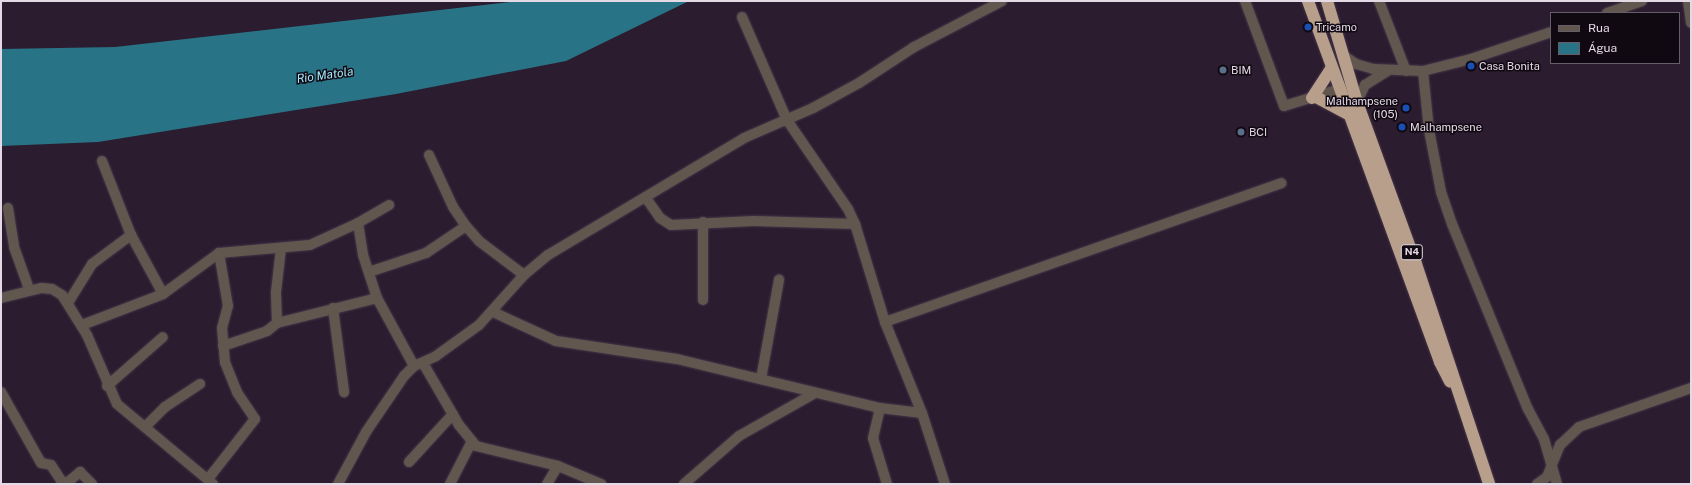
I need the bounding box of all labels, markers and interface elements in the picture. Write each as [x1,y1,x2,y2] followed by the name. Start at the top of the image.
[1550,12,1680,64] legend
[1316,20,1357,34] place label: Tricamo
[1588,21,1610,35] text: Rua
[1303,22,1313,32] marker: Tricamo
[1588,41,1617,55] text: Água
[1479,59,1540,73] place label: Casa Bonita
[1466,61,1476,71] marker: Casa Bonita
[1231,63,1251,77] place label: BIM
[296,65,354,87] water label: Rio Matola
[1218,65,1228,75] marker: BIM
[1326,95,1398,121] place label: Malhampsene (105)
[1401,103,1411,113] marker: Malhampsene (105)
[1410,120,1482,134] place label: Malhampsene
[1397,122,1407,132] marker: Malhampsene
[1249,125,1267,139] place label: BCI
[1236,127,1246,137] marker: BCI
[1400,244,1424,260] road number: N4

